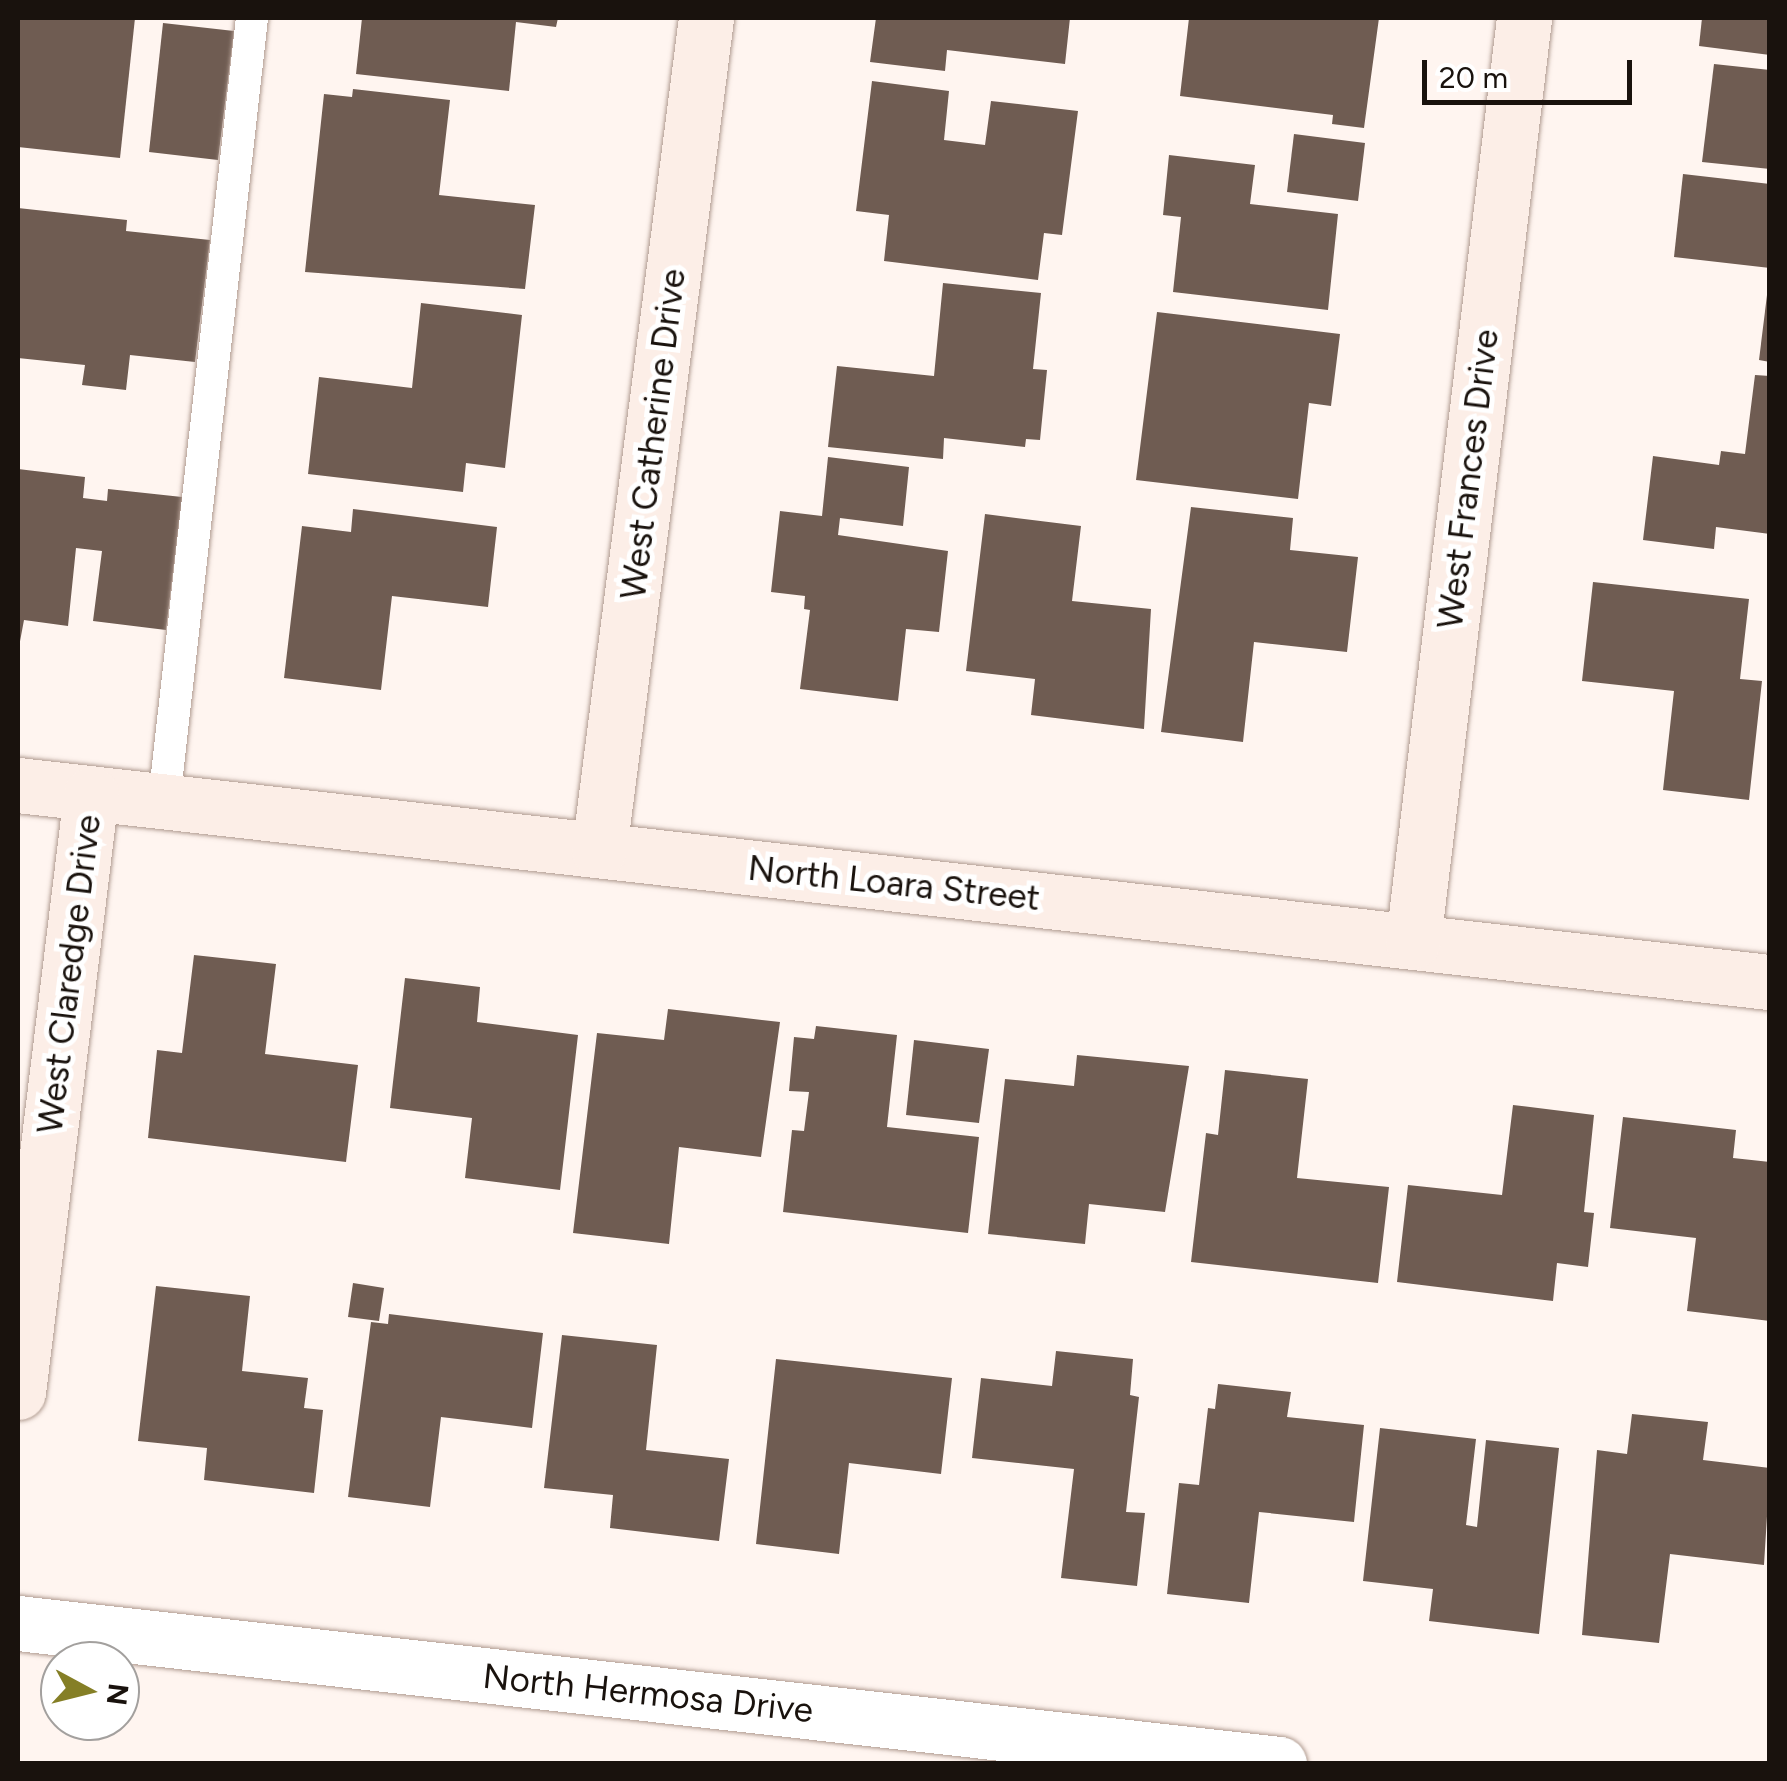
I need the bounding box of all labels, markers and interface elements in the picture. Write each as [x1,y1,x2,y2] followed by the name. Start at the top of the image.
[1427,40,1637,102] scale bar
[1439,59,1508,96] text: 20 m
[612,266,694,602] street label: West Catherine Drive
[1429,327,1507,631] street label: West Frances Drive
[29,812,109,1136] street label: West Claredge Drive
[746,847,1042,919] street label: North Loara Street
[40,1641,140,1741] north arrow
[481,1655,815,1731] street label: North Hermosa Drive
[100,1682,136,1707] text: N

